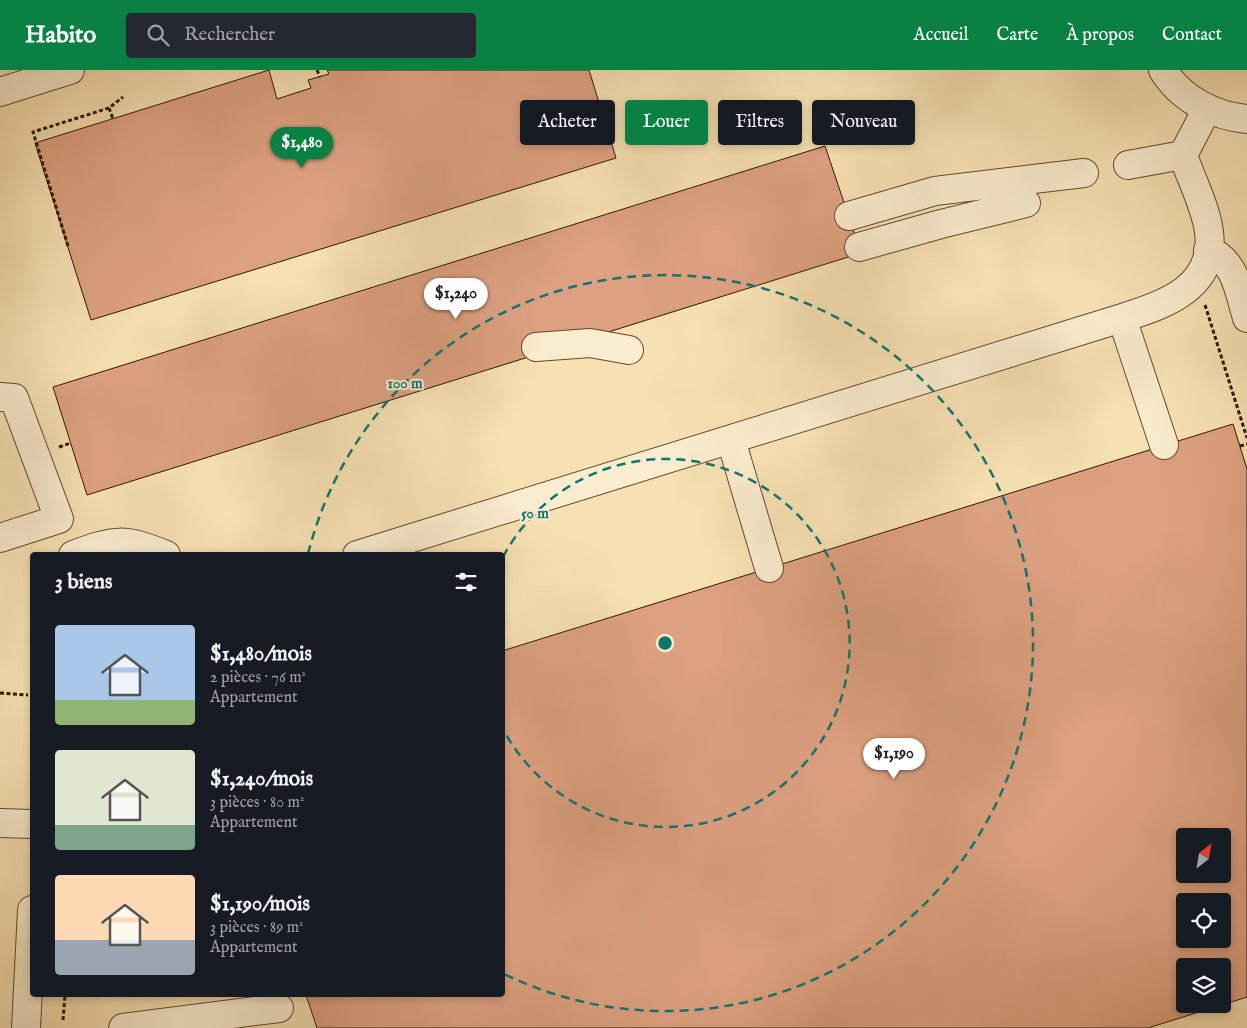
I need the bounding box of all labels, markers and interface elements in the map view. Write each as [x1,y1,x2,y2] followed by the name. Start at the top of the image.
[126,13,476,58] search box
[25,20,96,51] text: Habito
[144,21,172,49] icon: search
[184,23,275,47] text: Rechercher
[914,24,969,47] text: Accueil
[997,24,1038,47] text: Carte
[1066,24,1134,47] text: À propos
[1162,24,1222,47] text: Contact
[520,100,615,145] chip: Acheter
[625,100,708,145] chip: Louer
[718,100,802,145] chip: Filtres
[812,100,915,145] chip: Nouveau
[261,126,343,169] pin: $1,480
[281,133,323,153] text: $1,480
[415,278,497,320] pin: $1,240
[435,284,477,304] text: $1,240
[387,374,423,393] text: 100 m
[521,504,549,523] text: 50 m
[452,568,480,596] icon: filters
[55,569,112,596] text: 3 biens
[656,634,674,652] centre of rings
[210,641,312,668] text: $1,480/mois
[95,645,155,705] icon: home
[210,668,306,688] text: 2 pièces · 76 m²
[210,688,297,708] text: Appartement
[853,738,935,780] pin: $1,190
[874,744,914,764] text: $1,190
[210,766,313,793] text: $1,240/mois
[95,770,155,830] icon: home
[210,793,304,813] text: 3 pièces · 80 m²
[210,813,297,833] text: Appartement
[1176,828,1231,882] north arrow
[1176,828,1231,1013] map controls
[210,891,310,918] text: $1,190/mois
[1176,893,1231,948] button: locate
[95,895,155,955] icon: home
[210,918,304,938] text: 3 pièces · 89 m²
[210,938,297,958] text: Appartement
[1176,958,1231,1013] button: layers

